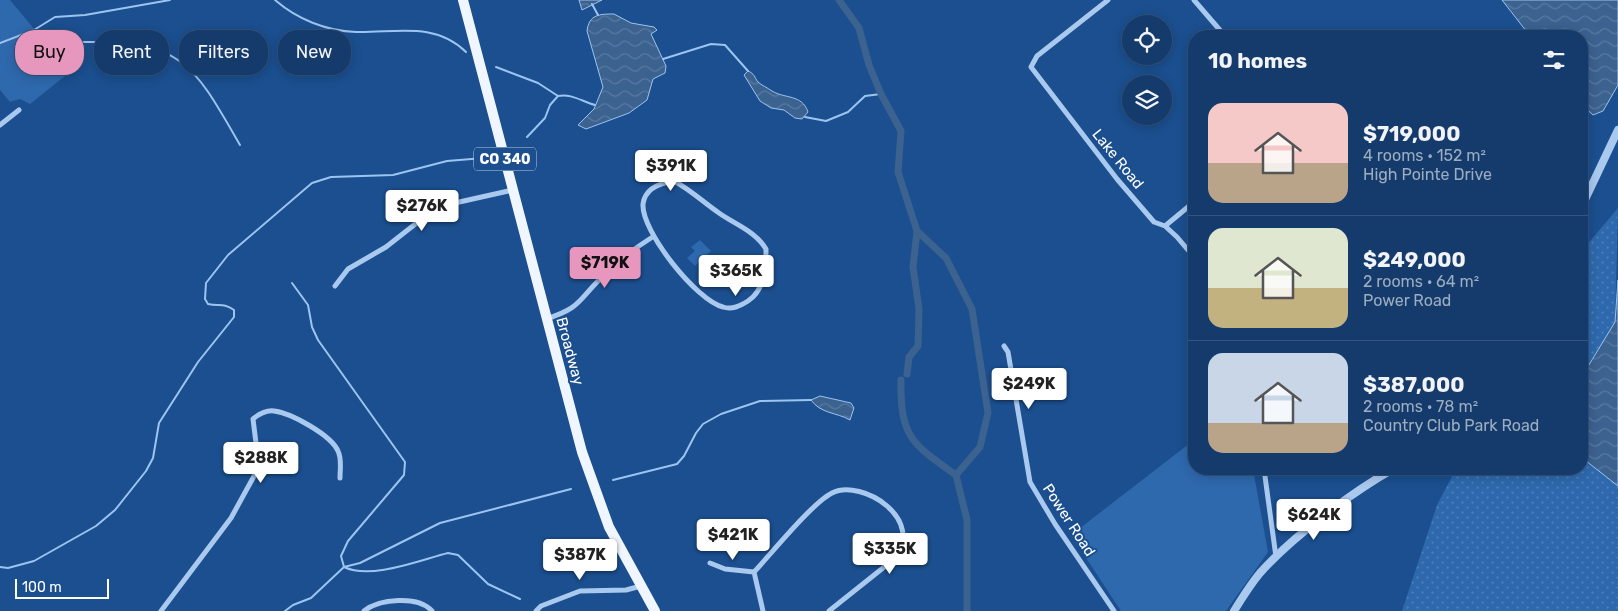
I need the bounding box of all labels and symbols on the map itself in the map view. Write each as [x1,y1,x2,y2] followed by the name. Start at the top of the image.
[1088,125,1148,193] street label: Lake Road
[474,148,536,170] road number: CO 340
[636,150,706,192] pin: $391K
[387,190,457,232] pin: $276K
[570,246,640,289] pin: $719K
[701,254,771,297] pin: $365K
[552,315,588,387] street label: Broadway
[994,368,1064,410] pin: $249K
[226,442,296,484] pin: $288K
[1039,480,1099,560] street label: Power Road
[1279,498,1349,541] pin: $624K
[698,518,768,561] pin: $421K
[855,532,925,575] pin: $335K
[545,538,615,581] pin: $387K
[15,576,109,599] scale bar

